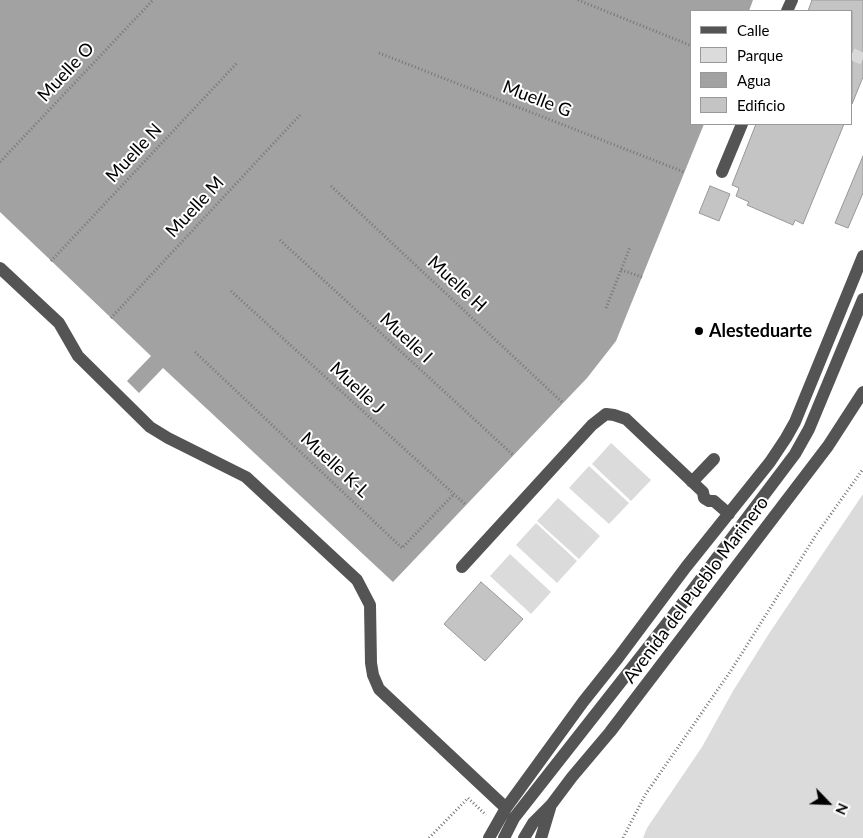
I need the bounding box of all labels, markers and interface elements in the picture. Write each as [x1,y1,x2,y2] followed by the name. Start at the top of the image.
[690,10,853,125] legend
[737,21,769,39] text: Calle
[33,38,99,106] street label: Muelle O
[737,46,783,64] text: Parque
[737,71,771,89] text: Agua
[500,76,574,122] street label: Muelle G
[737,96,785,114] text: Edificio
[101,119,167,187] street label: Muelle N
[161,172,229,242] street label: Muelle M
[423,251,491,317] street label: Muelle H
[375,308,437,368] street label: Muelle I
[709,320,812,342] place label: Alesteduarte
[693,325,705,337] marker: Alesteduarte
[325,357,389,419] street label: Muelle J
[296,428,374,502] street label: Muelle K-L
[619,492,773,688] street label: Avenida del Pueblo Marinero
[803,778,853,828] north arrow
[832,801,852,818] text: N

